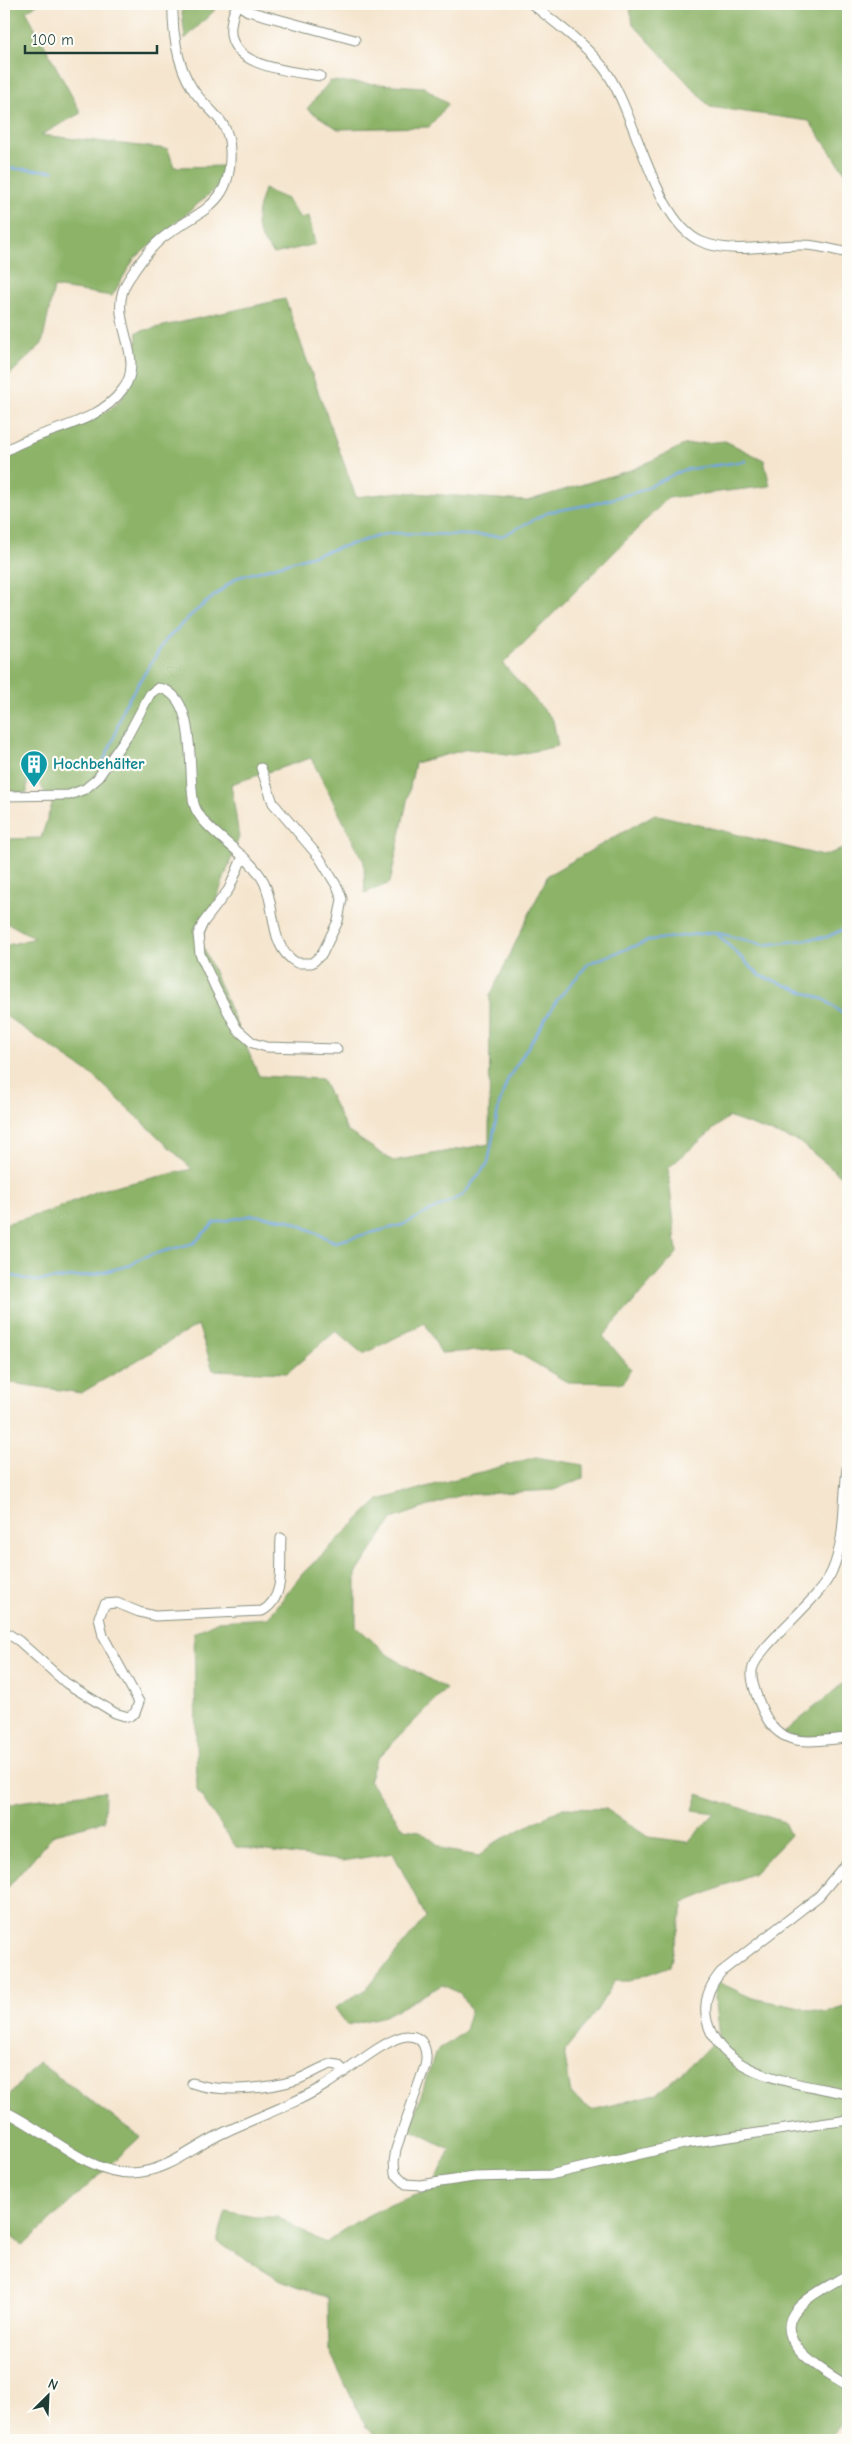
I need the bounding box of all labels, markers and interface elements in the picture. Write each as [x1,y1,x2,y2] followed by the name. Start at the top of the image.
[25,22,158,54] scale bar
[32,31,74,49] text: 100 m
[19,749,49,788] building icon: Hochbehälter
[53,755,145,773] place label: Hochbehälter
[22,2372,72,2422] north arrow
[45,2375,61,2394] text: N

